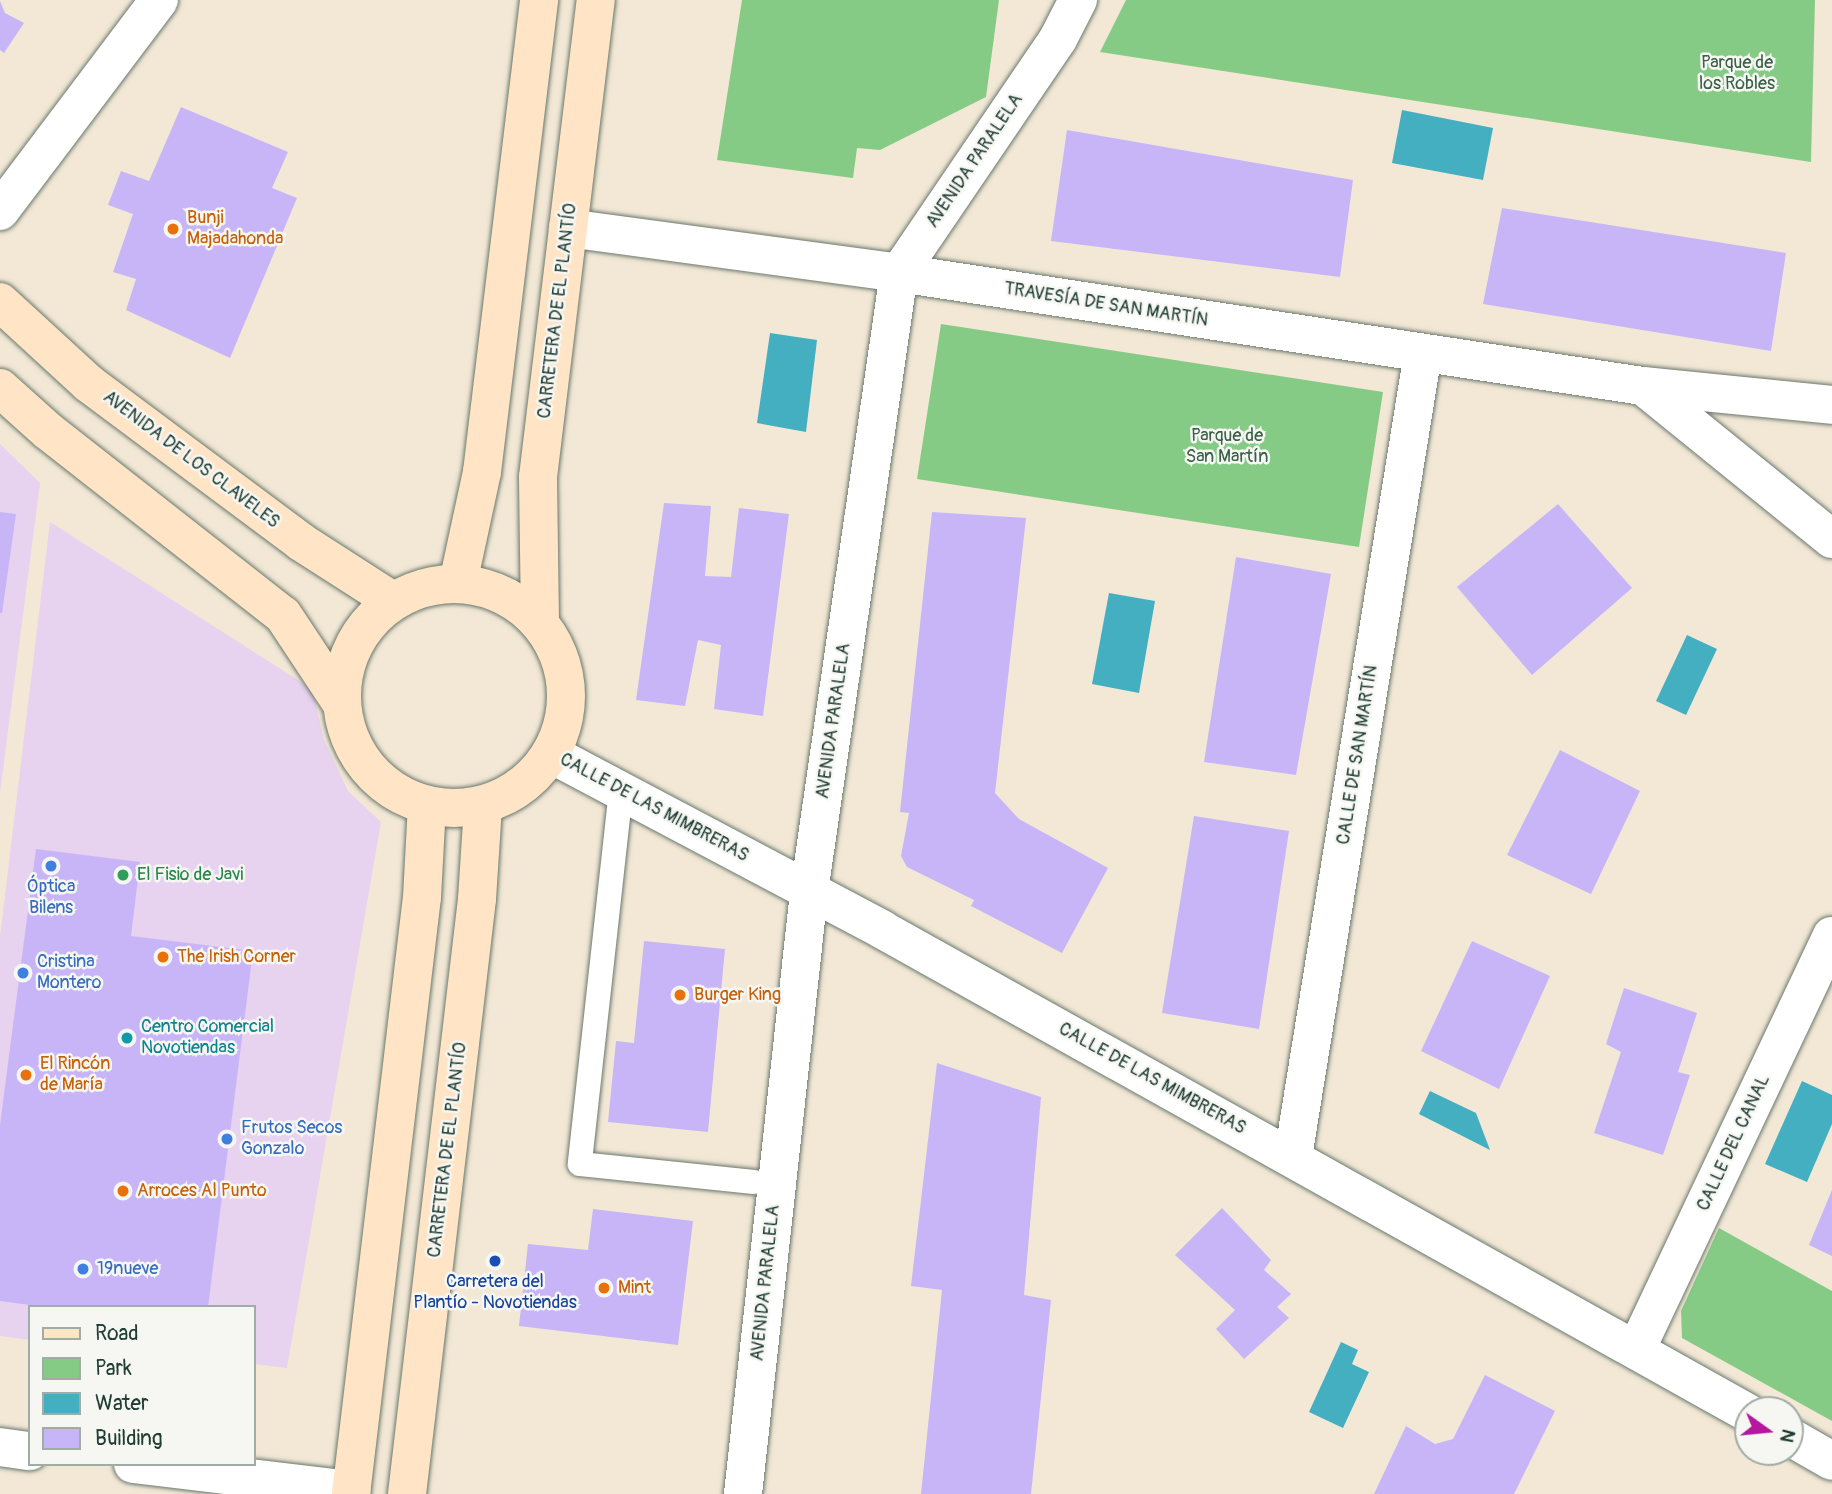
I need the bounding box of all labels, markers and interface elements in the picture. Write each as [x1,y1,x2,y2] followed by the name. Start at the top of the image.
[1699,53,1775,96] park label: Parque de los Robles
[922,90,1028,232] street label: AVENIDA PARALELA
[534,202,582,420] street label: CARRETERA DE EL PLANTÍO
[187,208,283,250] place label: Bunji Majadahonda
[165,221,181,237] marker: Bunji Majadahonda
[1002,278,1210,332] street label: TRAVESÍA DE SAN MARTÍN
[99,387,283,533] street label: AVENIDA DE LOS CLAVELES
[1186,426,1268,468] park label: Parque de San Martín
[812,642,856,800] street label: AVENIDA PARALELA
[1333,664,1383,846] street label: CALLE DE SAN MARTÍN
[556,749,752,867] street label: CALLE DE LAS MIMBRERAS
[43,858,59,874] marker: Óptica Bilens
[137,864,243,886] place label: El Fisio de Javi
[115,867,131,883] marker: El Fisio de Javi
[27,877,75,920] place label: Óptica Bilens
[177,946,296,968] place label: The Irish Corner
[155,949,171,965] marker: The Irish Corner
[37,952,101,995] place label: Cristina Montero
[15,965,31,981] marker: Cristina Montero
[694,984,781,1006] place label: Burger King
[672,987,688,1003] marker: Burger King
[141,1017,274,1060] place label: Centro Comercial Novotiendas
[1055,1018,1249,1140] street label: CALLE DE LAS MIMBRERAS
[119,1030,135,1046] marker: Centro Comercial Novotiendas
[424,1041,472,1259] street label: CARRETERA DE EL PLANTÍO
[40,1054,110,1096] place label: El Rincón de María
[18,1067,34,1083] marker: El Rincón de María
[1693,1071,1775,1215] street label: CALLE DEL CANAL
[241,1118,342,1160] place label: Frutos Secos Gonzalo
[219,1131,235,1147] marker: Frutos Secos Gonzalo
[137,1180,267,1202] place label: Arroces Al Punto
[115,1183,131,1199] marker: Arroces Al Punto
[747,1204,785,1362] street label: AVENIDA PARALELA
[487,1253,503,1269] marker: Carretera del Plantío - Novotiendas
[97,1258,158,1280] place label: 19nueve
[75,1261,91,1277] marker: 19nueve
[413,1272,577,1314] place label: Carretera del Plantío - Novotiendas
[618,1277,651,1299] place label: Mint
[596,1280,612,1296] marker: Mint
[28,1305,256,1466] legend
[95,1320,139,1347] text: Road
[95,1355,132,1382] text: Park
[95,1390,148,1417] text: Water
[1734,1396,1804,1466] north arrow
[95,1425,162,1452] text: Building
[1774,1427,1801,1445] text: N

